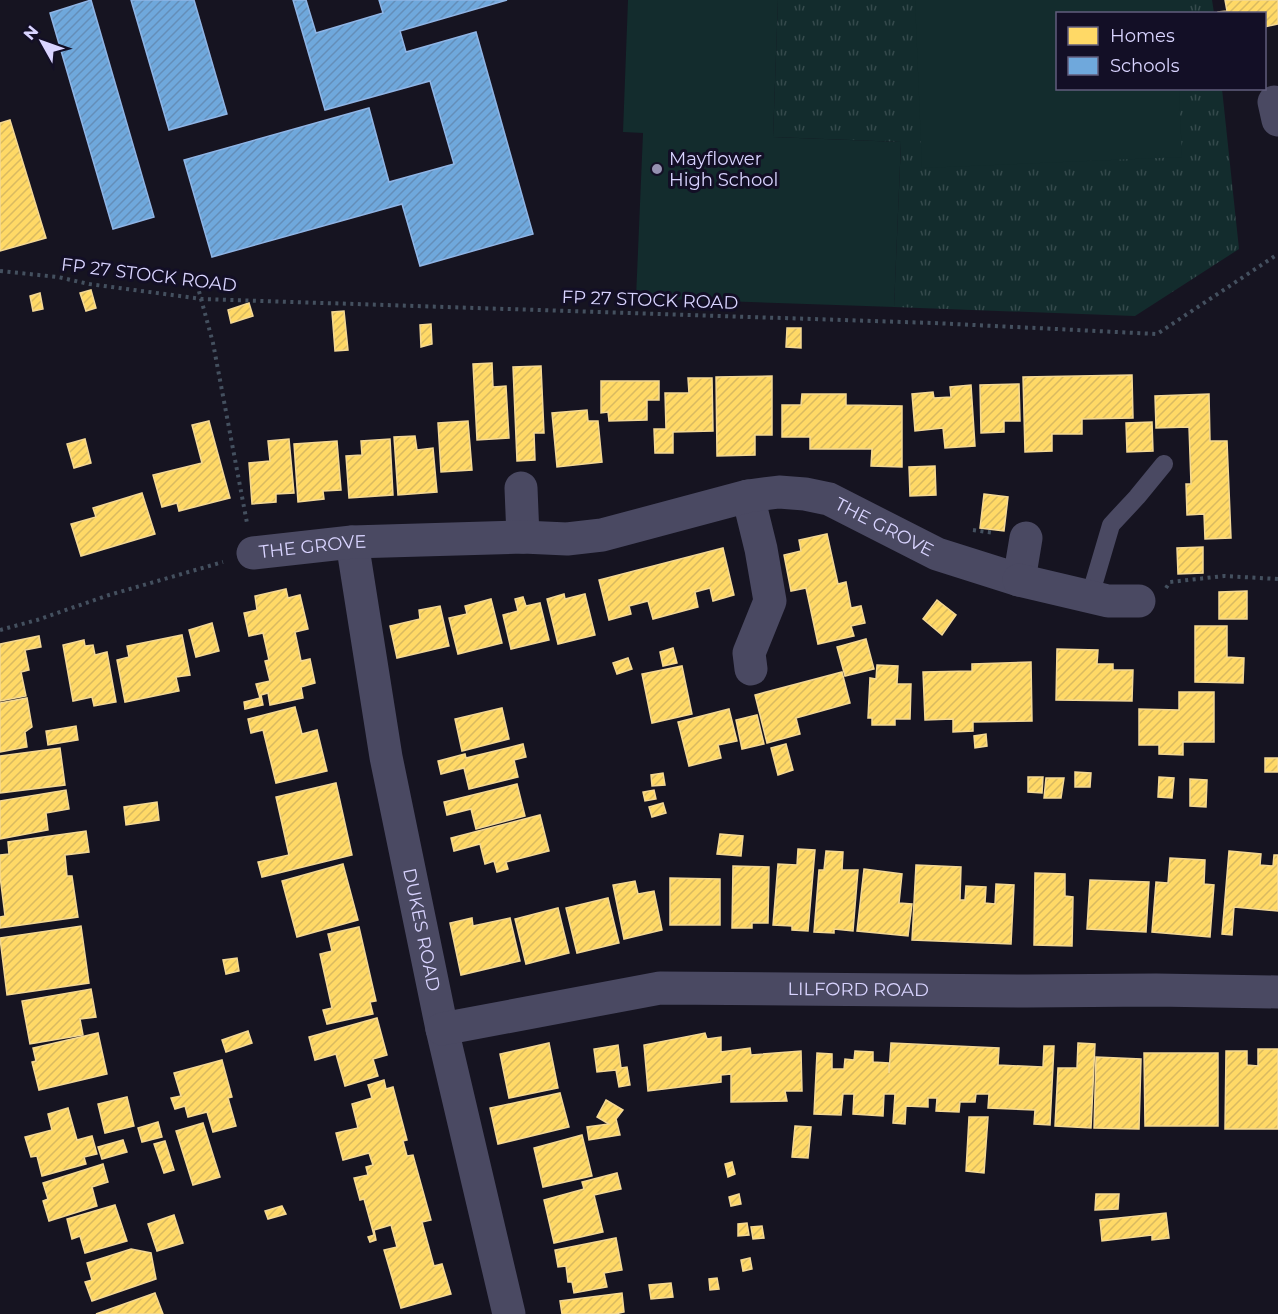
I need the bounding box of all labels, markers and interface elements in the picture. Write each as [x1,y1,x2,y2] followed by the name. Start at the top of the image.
[12,12,72,72] north arrow
[1056,12,1266,90] legend
[19,22,42,44] text: N
[1110,25,1175,47] text: Homes
[1110,55,1180,77] text: Schools
[669,148,778,191] place label: Mayflower High School
[650,162,664,176] marker: Mayflower High School
[60,253,238,297] street label: FP 27 STOCK ROAD
[561,286,739,314] street label: FP 27 STOCK ROAD
[831,493,937,561] street label: THE GROVE
[258,531,367,563] street label: THE GROVE
[398,866,445,993] street label: DUKES ROAD
[787,978,929,1001] street label: LILFORD ROAD

